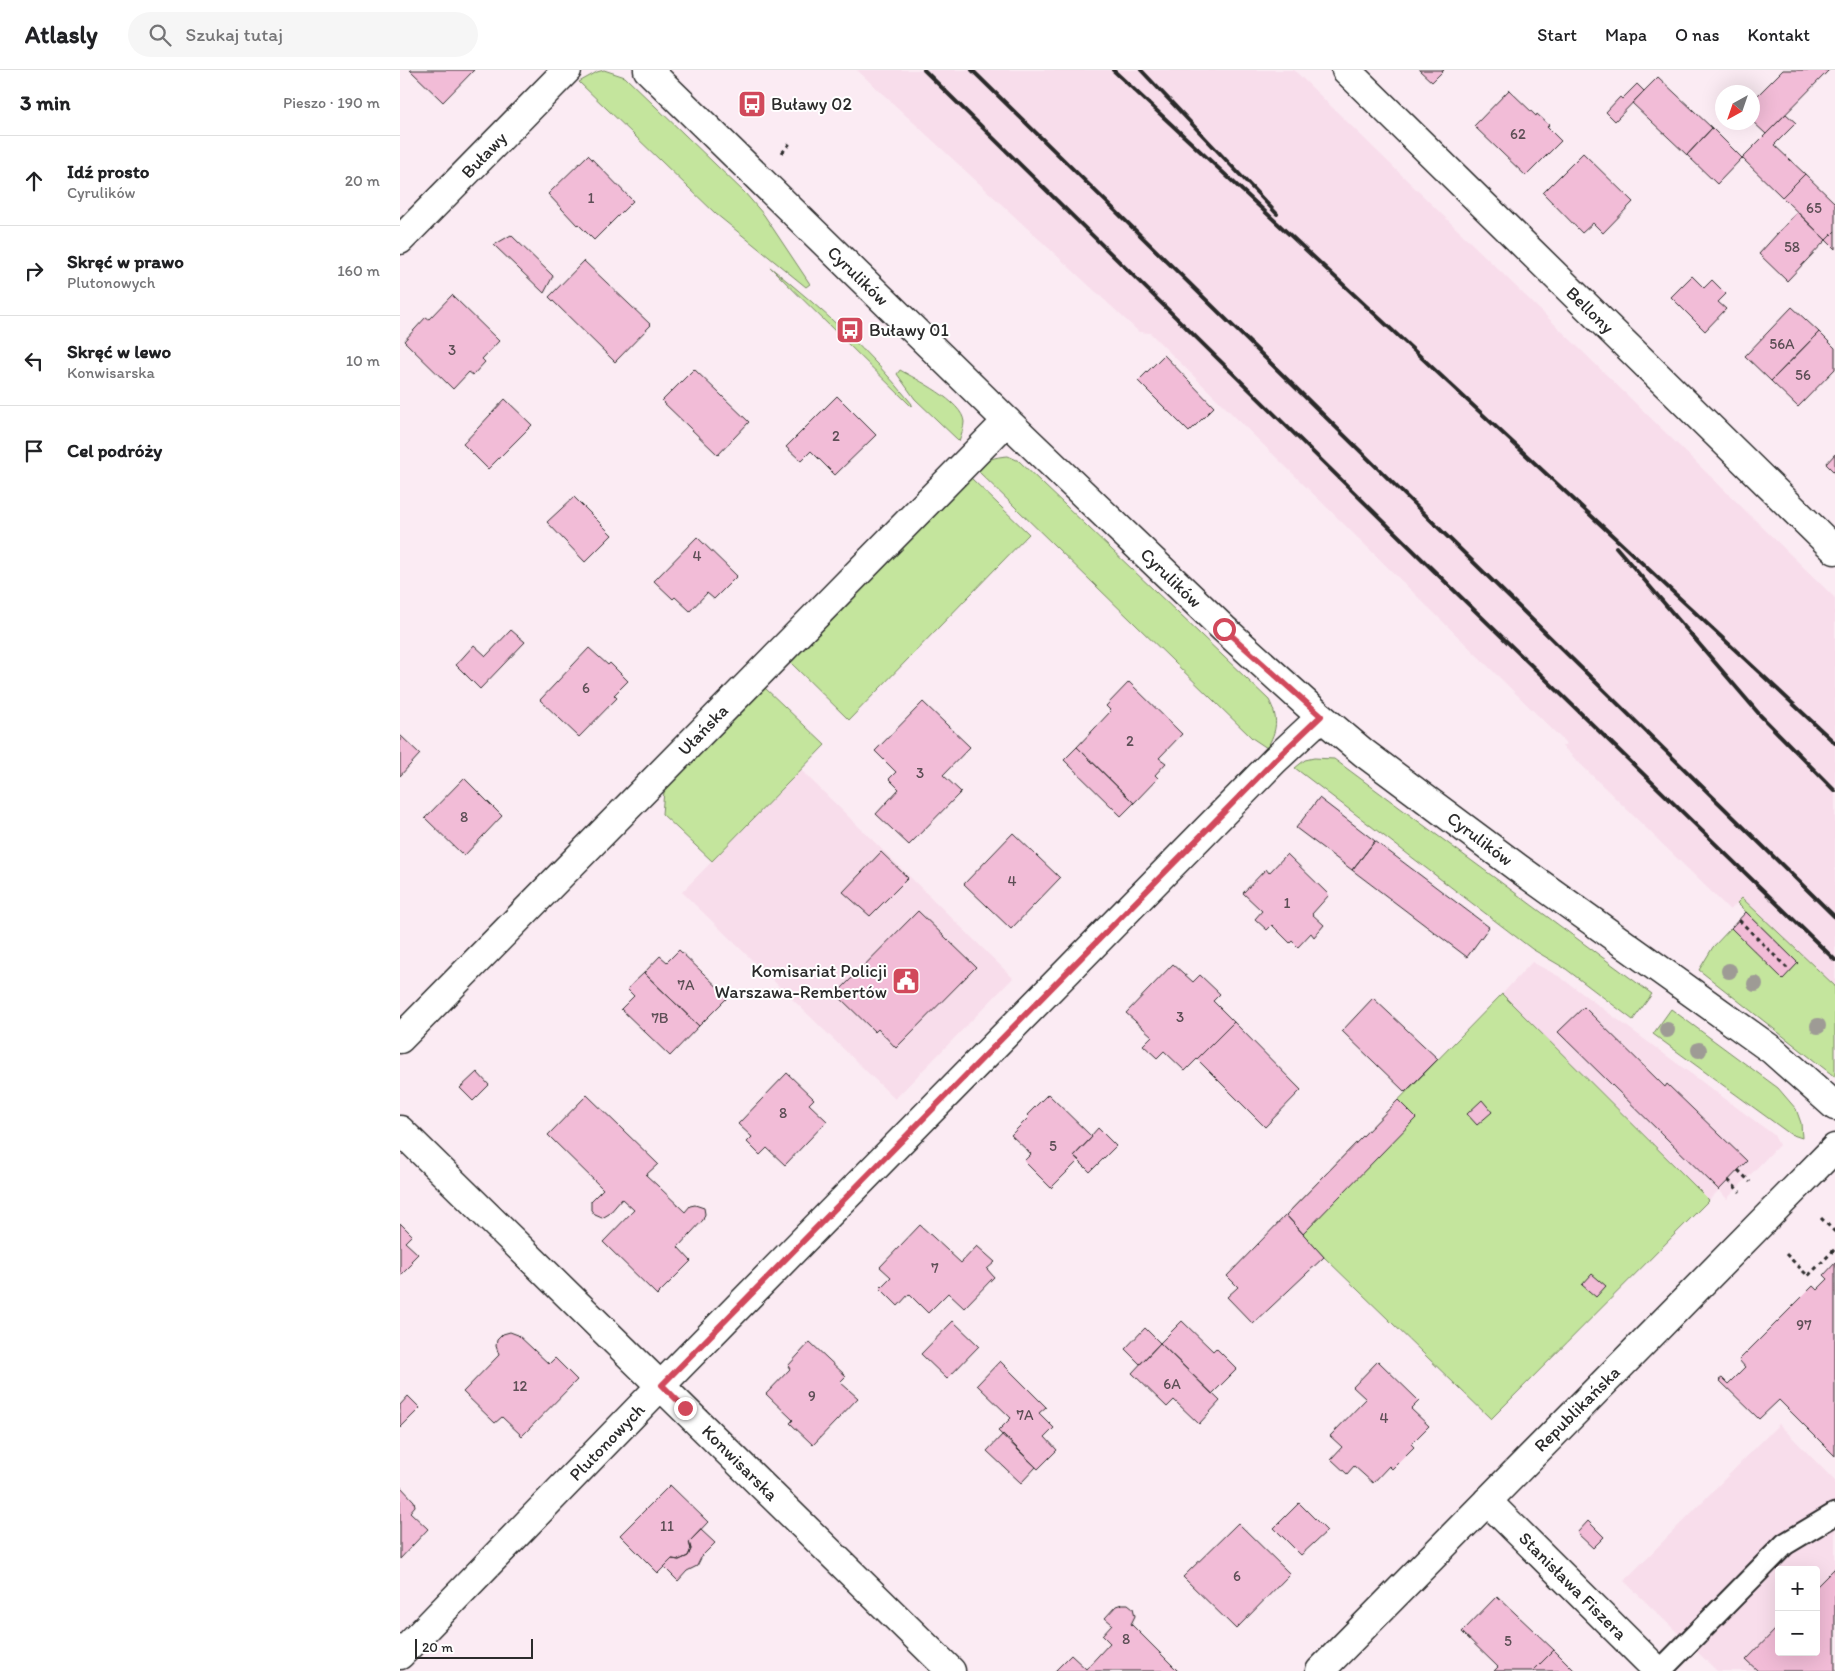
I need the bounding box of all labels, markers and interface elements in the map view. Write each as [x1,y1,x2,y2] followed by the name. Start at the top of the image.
[128,12,478,57] search box
[25,20,98,49] text: Atlasly
[146,21,174,49] icon: search
[186,23,283,46] text: Szukaj tutaj
[1537,24,1577,46] text: Start
[1605,24,1647,46] text: Mapa
[1675,24,1720,46] text: O nas
[1748,24,1810,46] text: Kontakt
[1715,85,1760,130] north arrow
[737,89,767,119] bus stop icon: Buławy 02
[20,90,70,115] text: 3 min
[283,93,380,112] text: Pieszo · 190 m
[771,93,852,115] place label: Buławy 02
[1510,125,1526,143] house number: 62
[457,127,512,183] street label: Buławy
[67,160,150,183] text: Idź prosto
[20,167,48,195] icon: ahead
[345,171,380,190] text: 20 m
[67,183,135,202] text: Cyrulików
[588,189,595,207] house number: 1
[1806,199,1822,217] house number: 65
[1784,238,1800,256] house number: 58
[823,241,893,311] street label: Cyrulików
[67,250,184,273] text: Skręć w prawo
[20,257,48,285] icon: right
[337,261,380,280] text: 160 m
[67,273,155,292] text: Plutonowych
[1561,282,1619,339] street label: Bellony
[835,315,865,345] bus stop icon: Buławy 01
[869,319,949,341] place label: Buławy 01
[1769,335,1795,353] house number: 56A
[67,340,171,363] text: Skręć w lewo
[448,341,456,359] house number: 3
[20,347,48,375] icon: left
[346,351,380,370] text: 10 m
[67,363,155,382] text: Konwisarska
[1795,366,1811,384] house number: 56
[832,427,840,445] house number: 2
[20,437,48,465] icon: arrive
[67,439,162,462] text: Cel podróży
[1136,543,1206,613] street label: Cyrulików
[692,547,702,565] house number: 4
[1213,618,1236,641] route start
[582,679,590,697] house number: 6
[673,700,733,760] street label: Ułańska
[1126,732,1134,750] house number: 2
[916,764,924,782] house number: 3
[1443,807,1517,871] street label: Cyrulików
[460,808,468,826] house number: 8
[1007,872,1017,890] house number: 4
[1284,894,1291,912] house number: 1
[715,960,887,1003] place label: Komisariat Policji Warszawa-Rembertów
[891,966,921,996] public building icon: Komisariat Policji Warszawa-Rembertów
[677,976,695,994] house number: 7A
[1176,1008,1184,1026] house number: 3
[651,1009,669,1027] house number: 7B
[779,1104,787,1122] house number: 8
[1049,1137,1057,1155] house number: 5
[931,1259,939,1277] house number: 7
[1796,1316,1812,1334] house number: 97
[1529,1361,1625,1457] street label: Republikańska
[1163,1375,1181,1393] house number: 6A
[513,1377,528,1395] house number: 12
[808,1387,816,1405] house number: 9
[674,1397,697,1420] route end
[565,1398,650,1485] street label: Plutonowych
[1016,1406,1034,1424] house number: 7A
[1379,1409,1389,1427] house number: 4
[697,1420,783,1506] street label: Konwisarska
[660,1517,674,1535] house number: 11
[1514,1527,1632,1645] street label: Stanisława Fiszera
[1775,1566,1820,1656] map controls
[1775,1566,1820,1611] button: +
[1233,1567,1241,1585] house number: 6
[1775,1611,1820,1656] button: −
[1122,1630,1130,1648] house number: 8
[1504,1632,1512,1650] house number: 5
[415,1636,532,1659] scale bar
[422,1639,453,1656] text: 20 m

